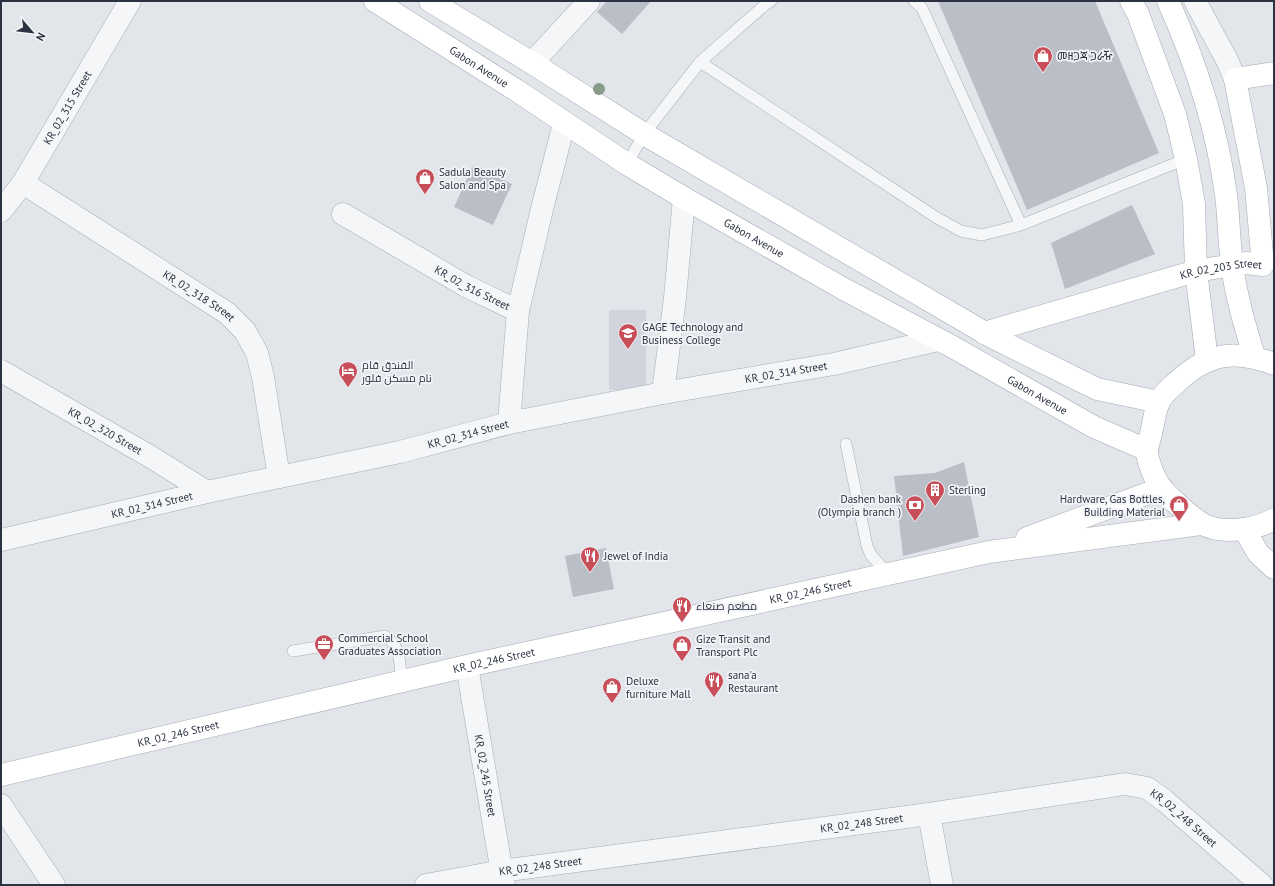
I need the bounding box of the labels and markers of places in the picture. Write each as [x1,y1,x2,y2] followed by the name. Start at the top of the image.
[1032,45,1054,73] shop icon: መዘጋጃ ጋራዥ
[1057,49,1113,63] place label: መዘጋጃ ጋራዥ
[439,165,507,192] place label: Sadula Beauty Salon and Spa
[414,167,436,195] shop icon: Sadula Beauty Salon and Spa
[642,320,743,347] place label: GAGE Technology and Business College
[617,322,639,350] school or university icon: GAGE Technology and Business College
[361,358,432,386] place label: الفندق قام نام مسكن فلور
[337,360,359,388] hotel icon: الفندق قام نام مسكن فلور
[924,479,946,507] building icon: Sterling
[949,483,986,497] place label: Sterling
[818,492,902,519] place label: Dashen bank (Olympia branch )
[1060,492,1166,519] place label: Hardware, Gas Bottles, Building Material
[904,494,926,522] bank icon: Dashen bank (Olympia branch )
[1168,494,1190,522] shop icon: Hardware, Gas Bottles, Building Material
[579,545,601,573] restaurant icon: Jewel of India
[603,549,668,563] place label: Jewel of India
[671,595,693,623] restaurant icon: مطعم صنعاء
[696,599,757,614] place label: مطعم صنعاء
[338,631,441,658] place label: Commercial School Graduates Association
[696,632,770,659] place label: Gize Transit and Transport Plc
[313,633,335,661] office icon: Commercial School Graduates Association
[671,634,693,662] shop icon: Gize Transit and Transport Plc
[728,668,779,695] place label: sana'a Restaurant
[703,670,725,698] restaurant icon: sana'a Restaurant
[626,674,691,701] place label: Deluxe furniture Mall
[601,676,623,704] shop icon: Deluxe furniture Mall

